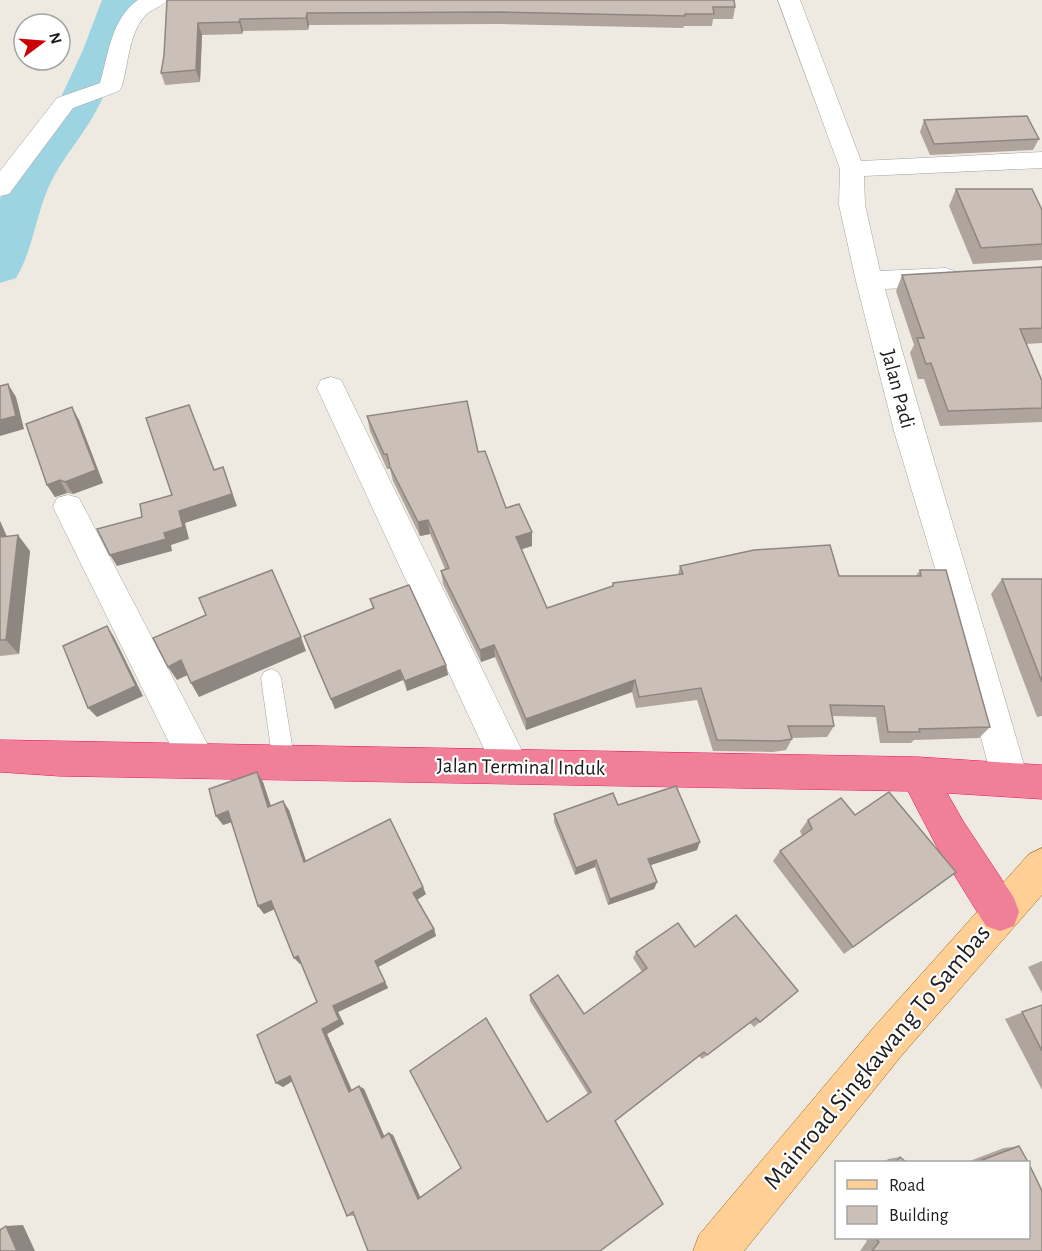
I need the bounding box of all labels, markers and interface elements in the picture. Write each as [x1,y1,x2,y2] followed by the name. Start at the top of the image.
[12,12,72,72] north arrow
[46,31,65,46] text: N
[877,347,919,431] street label: Jalan Padi
[437,755,606,779] street label: Jalan Terminal Induk
[759,920,995,1194] street label: Mainroad Singkawang To Sambas
[835,1161,1030,1239] legend
[889,1177,925,1195] text: Road
[889,1207,949,1225] text: Building

